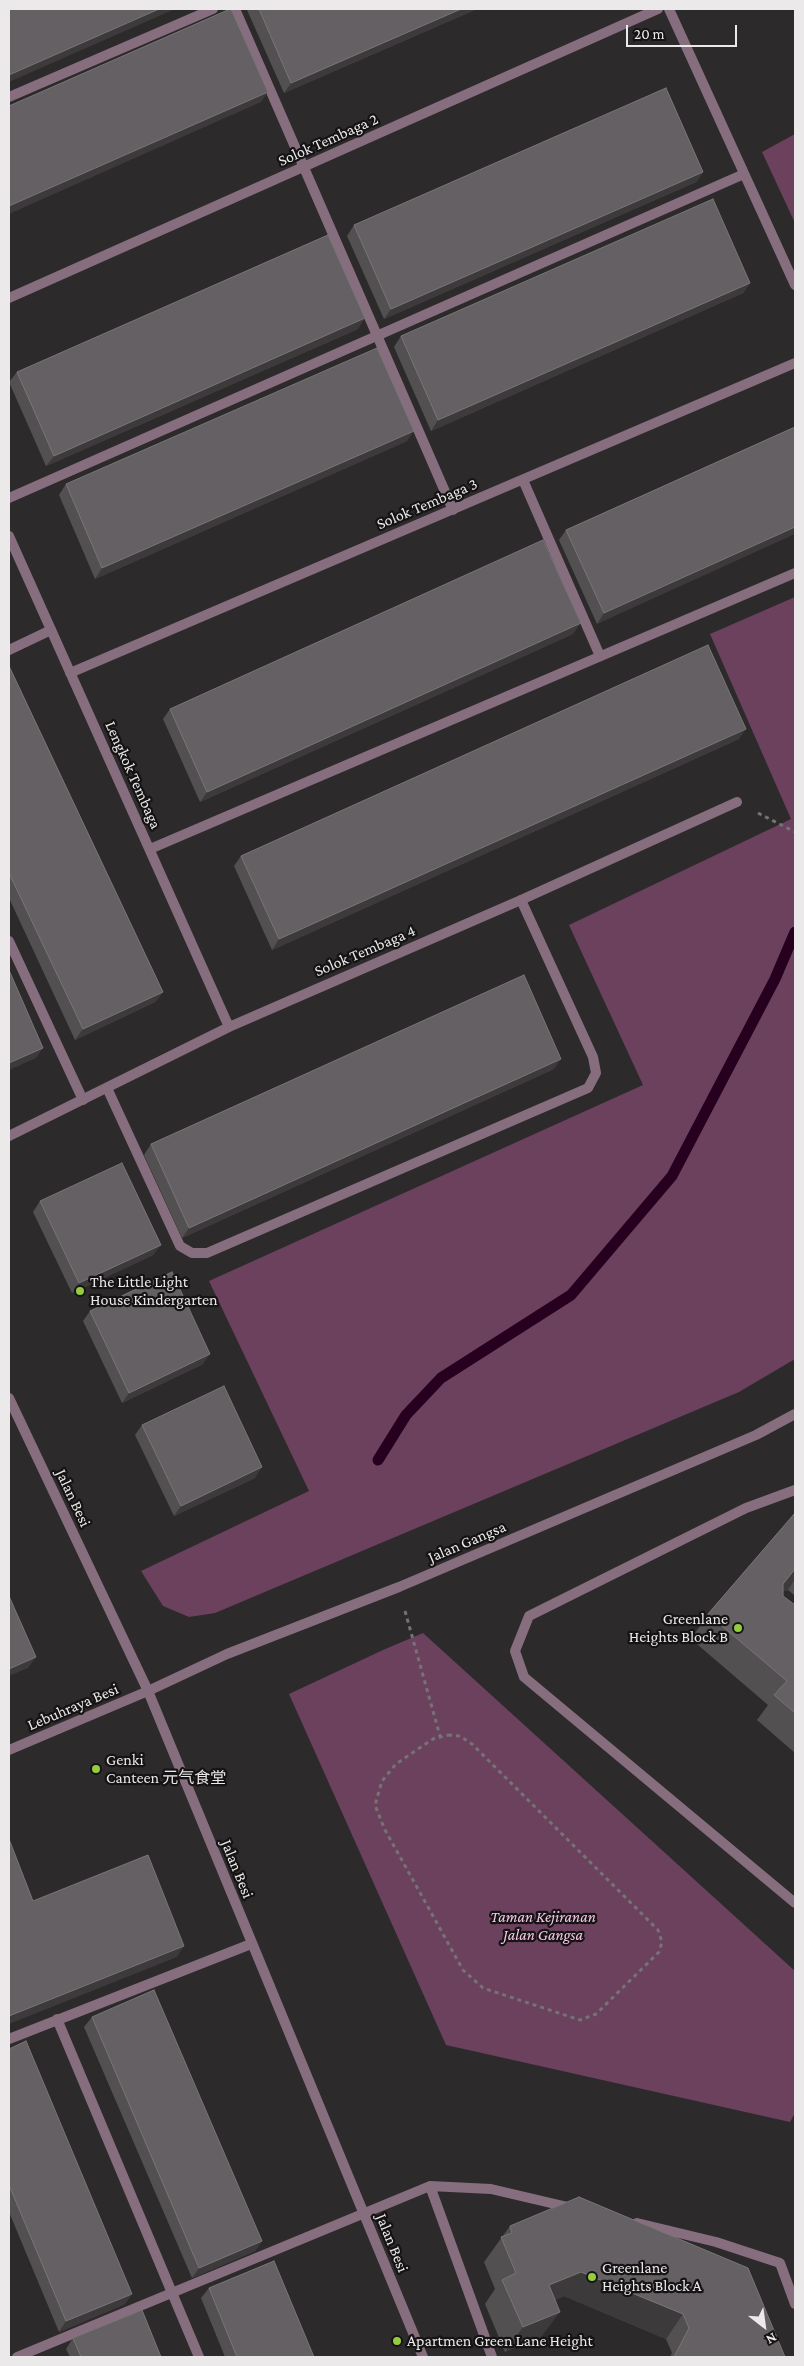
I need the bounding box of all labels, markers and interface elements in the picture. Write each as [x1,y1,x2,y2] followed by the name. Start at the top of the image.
[629,15,740,47] scale bar
[634,26,665,42] text: 20 m
[275,109,381,171] street label: Solok Tembaga 2
[374,474,480,534] street label: Solok Tembaga 3
[101,718,165,832] street label: Lengkok Tembaga
[312,921,418,981] street label: Solok Tembaga 4
[90,1272,218,1310] place label: The Little Light House Kindergarten
[74,1285,86,1297] marker: The Little Light House Kindergarten
[51,1466,95,1530] street label: Jalan Besi
[425,1517,509,1567] street label: Jalan Gangsa
[629,1609,728,1647] place label: Greenlane Heights Block B
[732,1622,744,1634] marker: Greenlane Heights Block B
[25,1679,121,1735] street label: Lebuhraya Besi
[106,1750,226,1788] place label: Genki Canteen 元气食堂
[90,1763,102,1775] marker: Genki Canteen 元气食堂
[217,1837,257,1901] street label: Jalan Besi
[490,1907,596,1945] park label: Taman Kejiranan Jalan Gangsa
[372,2211,412,2275] street label: Jalan Besi
[602,2258,702,2296] place label: Greenlane Heights Block A
[586,2271,598,2283] marker: Greenlane Heights Block A
[739,2301,789,2351] north arrow
[763,2330,780,2348] text: N
[407,2331,593,2351] place label: Apartmen Green Lane Height
[391,2335,403,2347] marker: Apartmen Green Lane Height

